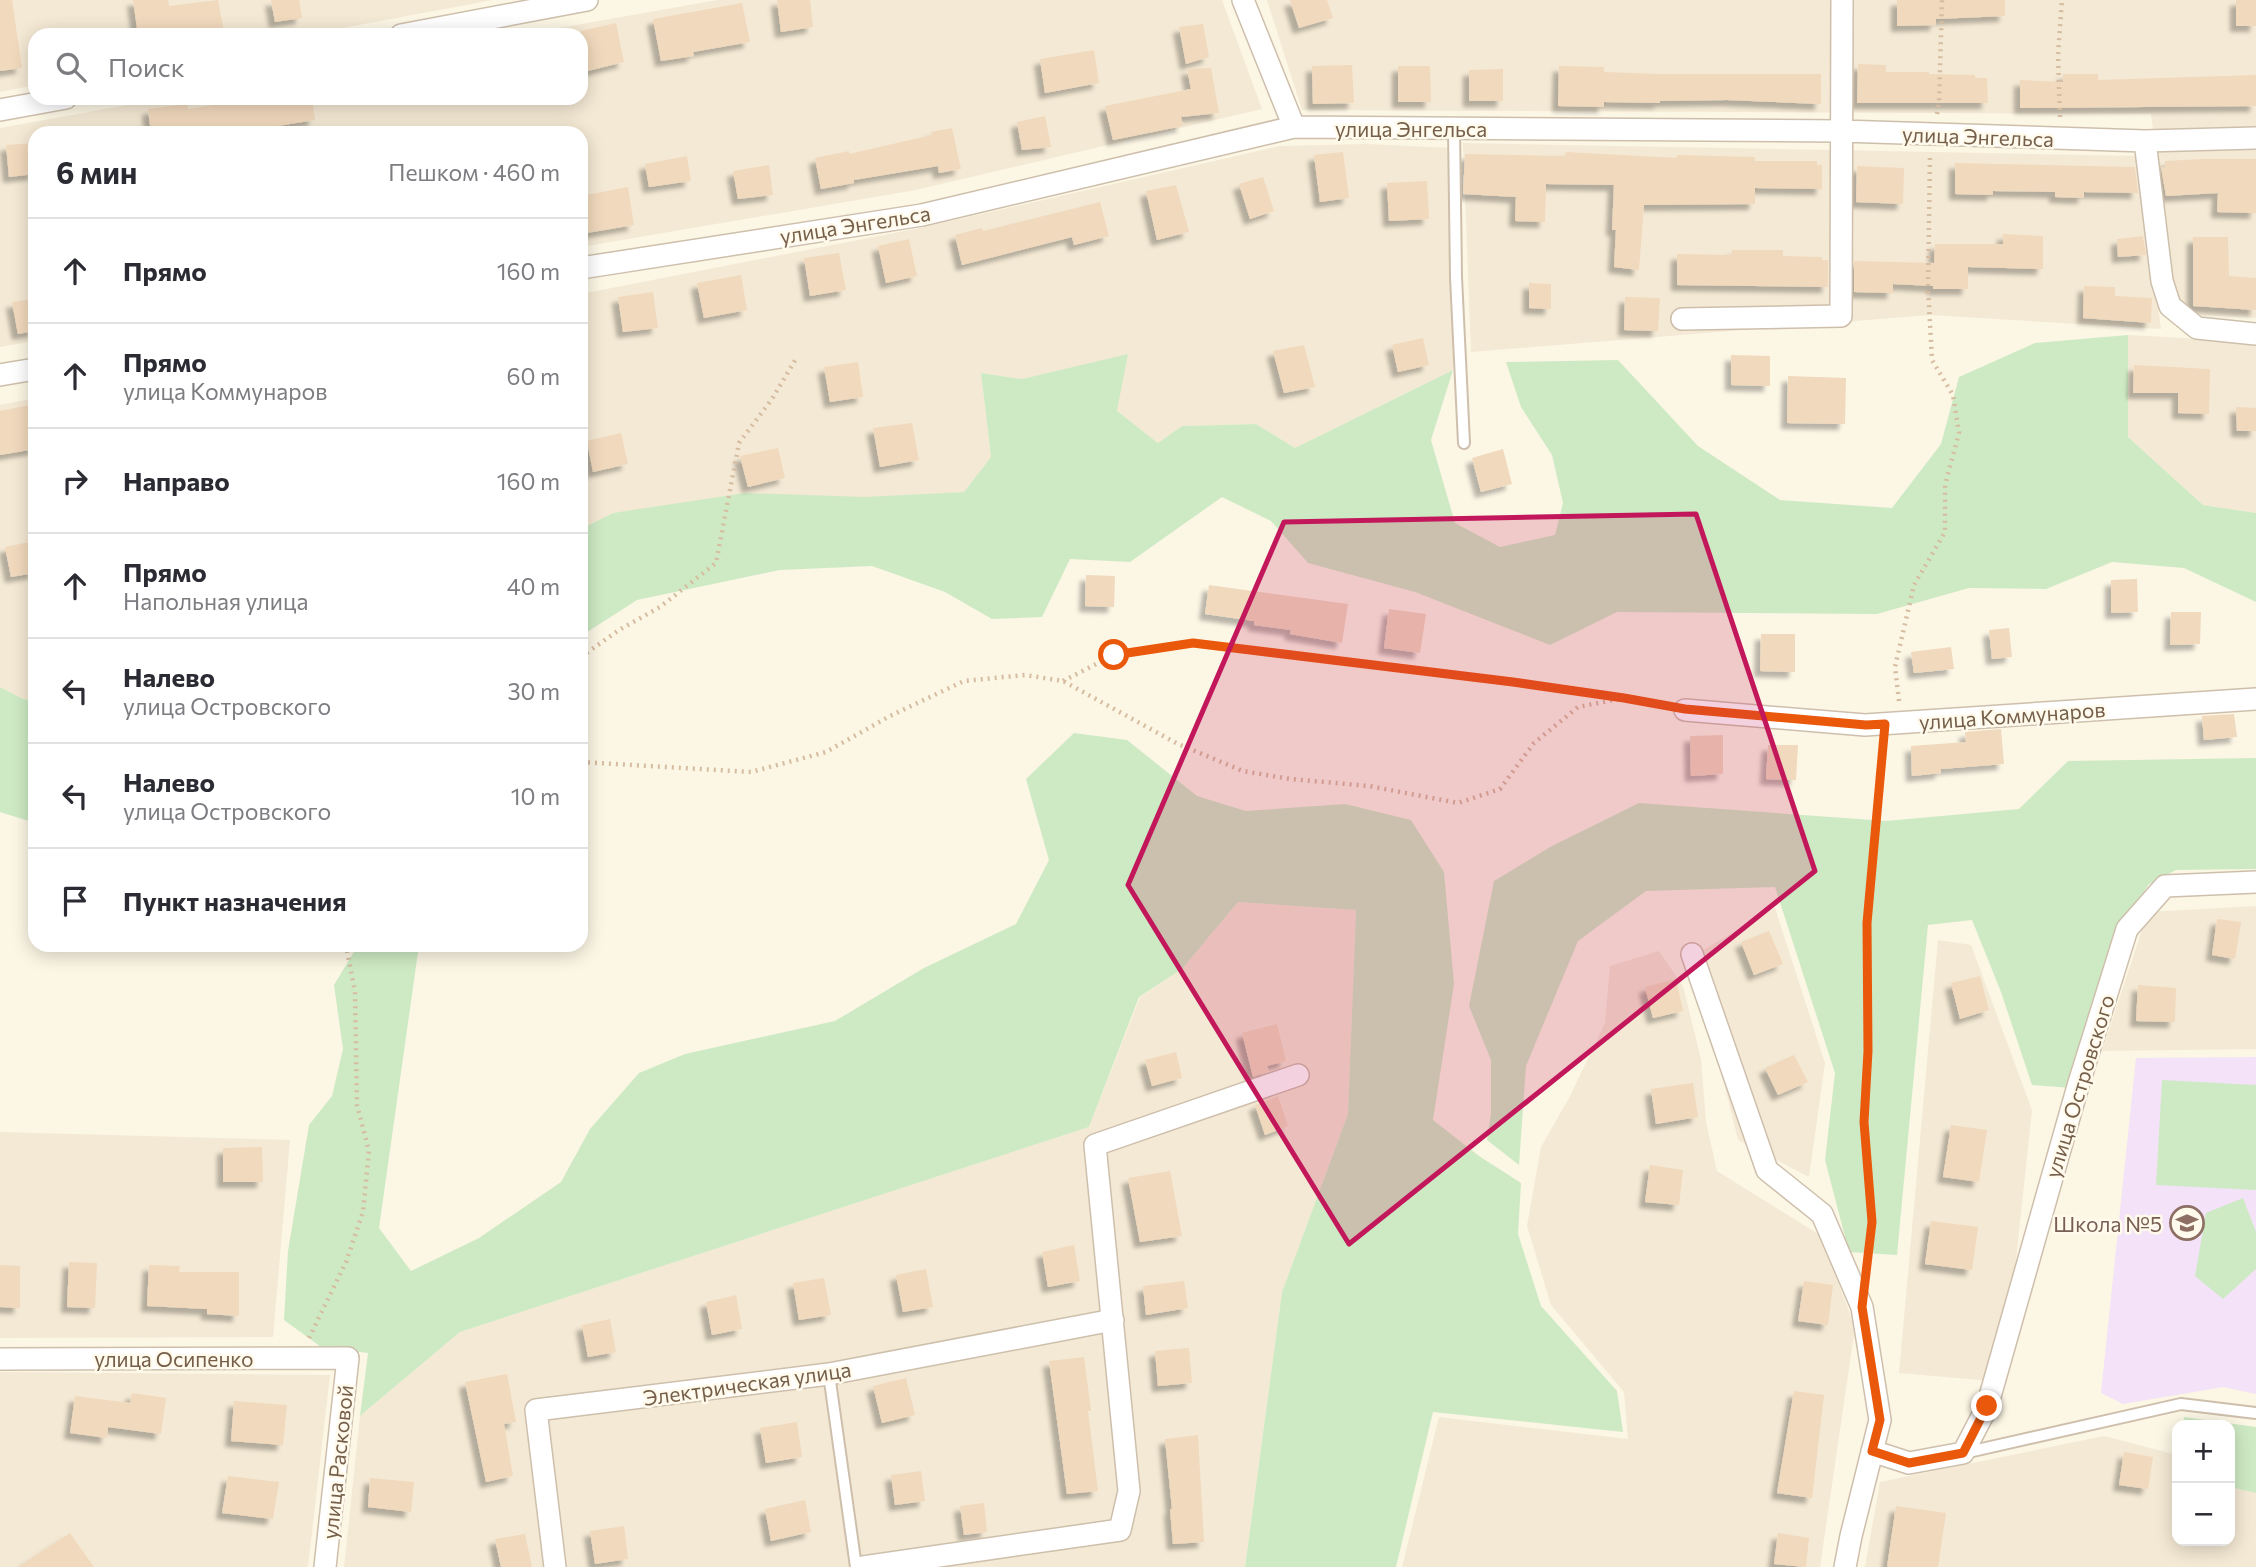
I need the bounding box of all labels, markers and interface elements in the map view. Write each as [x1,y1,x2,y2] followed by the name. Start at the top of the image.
[28,28,588,105] search box
[52,48,90,86] icon: search
[108,51,185,82] text: Поиск
[1335,116,1487,141] street label: улица Энгельса
[1902,121,2054,151] street label: улица Энгельса
[56,153,137,190] text: 6 мин
[388,158,560,186] text: Пешком · 460 m
[778,200,932,248] street label: улица Энгельса
[56,252,94,290] icon: ahead
[123,255,207,286] text: Прямо
[497,257,560,285] text: 160 m
[123,346,207,377] text: Прямо
[56,357,94,395] icon: ahead
[507,362,560,390] text: 60 m
[123,377,328,405] text: улица Коммунаров
[56,462,94,500] icon: right
[123,465,230,496] text: Направо
[497,467,560,495] text: 160 m
[123,556,207,587] text: Прямо
[56,567,94,605] icon: ahead
[507,572,560,600] text: 40 m
[123,587,308,615] text: Напольная улица
[1098,639,1129,670] route start
[123,661,215,692] text: Налево
[56,672,94,710] icon: left
[507,677,560,705] text: 30 m
[123,692,331,720] text: улица Островского
[1918,696,2106,734] street label: улица Коммунаров
[123,766,215,797] text: Налево
[56,777,94,815] icon: left
[511,782,560,810] text: 10 m
[123,797,331,825] text: улица Островского
[56,882,94,920] icon: arrive
[123,885,347,916] text: Пункт назначения
[2039,991,2119,1181] street label: улица Островского
[2168,1204,2206,1242] school or university icon: Школа №5
[2053,1211,2162,1236] place label: Школа №5
[94,1346,254,1371] street label: улица Осипенко
[641,1356,853,1410] street label: Электрическая улица
[316,1384,358,1540] street label: улица Расковой
[1971,1390,2002,1421] route end
[2172,1420,2235,1546] map controls
[2172,1420,2235,1483] button: +
[2172,1483,2235,1546] button: −

